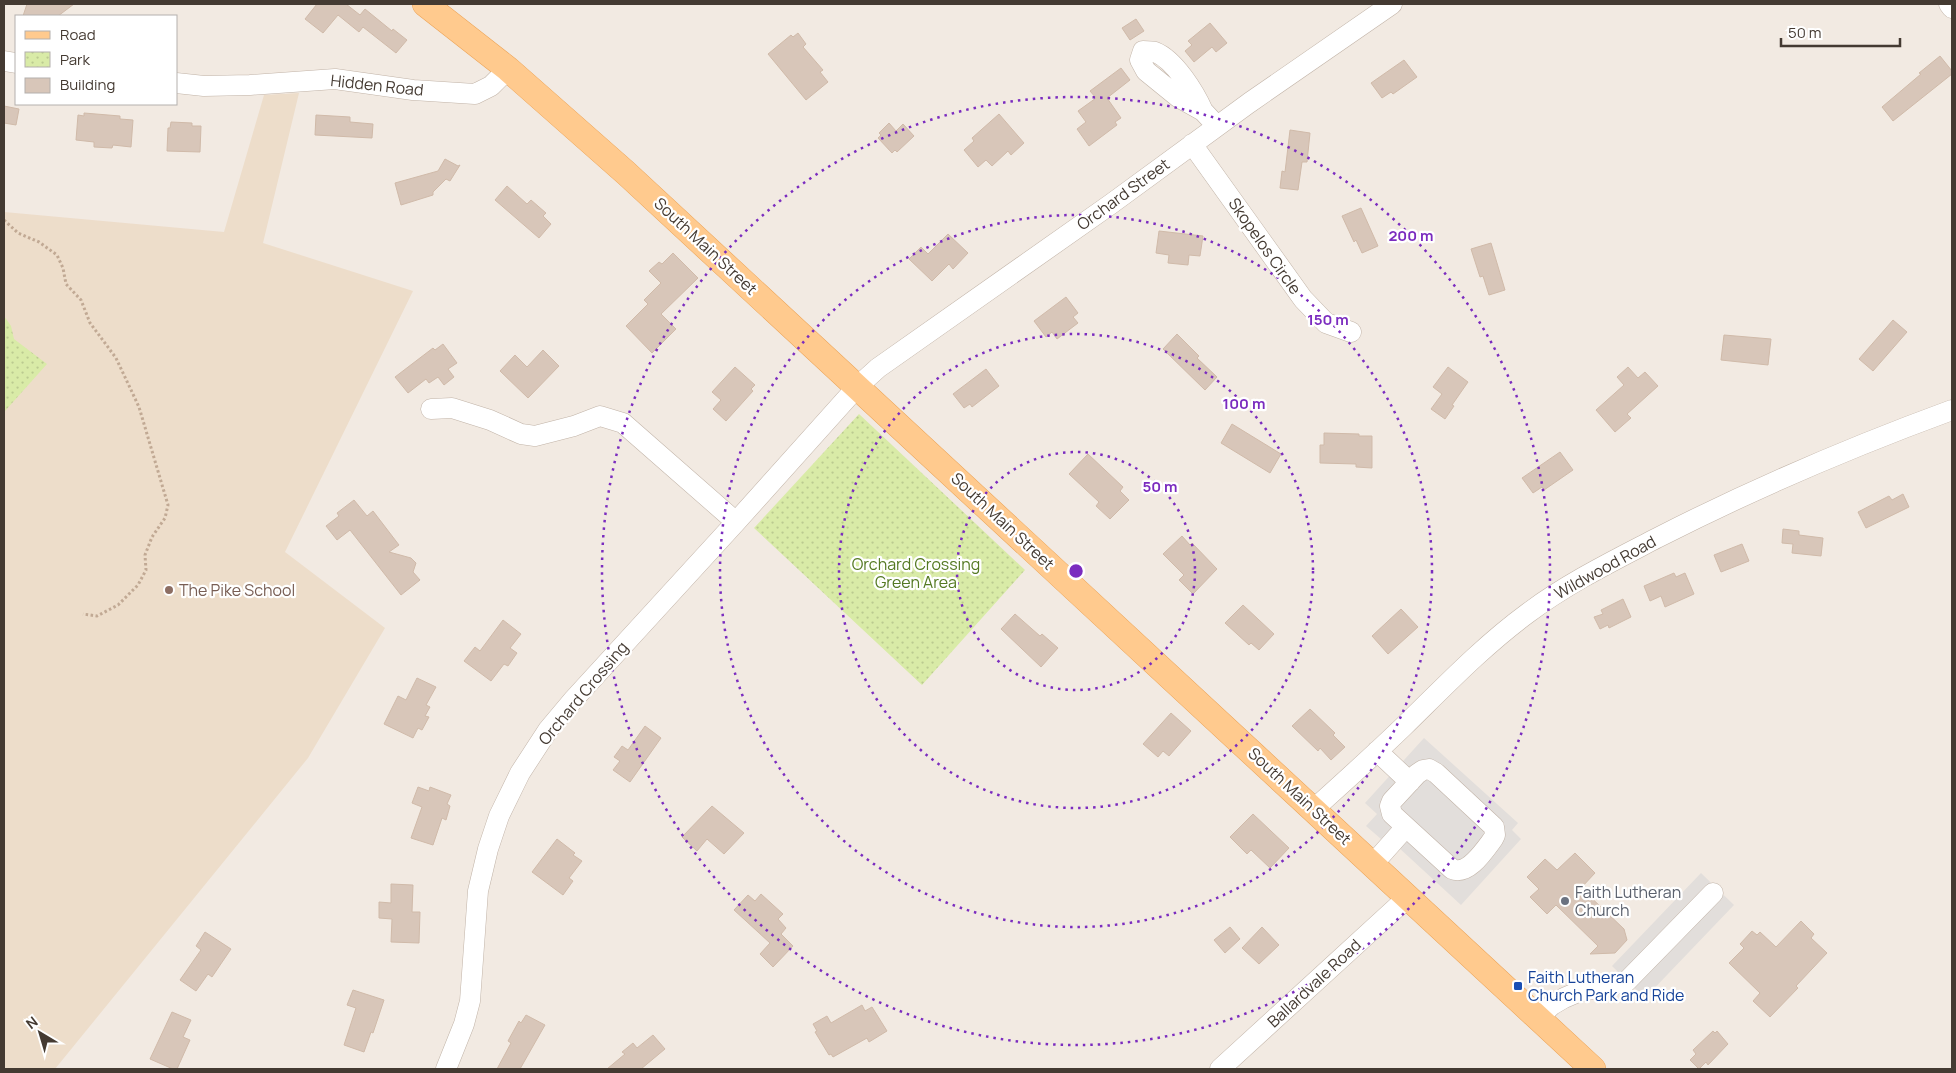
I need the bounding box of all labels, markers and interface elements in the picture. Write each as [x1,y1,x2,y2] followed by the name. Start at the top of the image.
[15,15,178,105] legend
[1781,15,1900,47] scale bar
[1788,22,1822,43] text: 50 m
[60,24,96,45] text: Road
[60,49,90,70] text: Park
[329,69,425,101] street label: Hidden Road
[60,74,115,95] text: Building
[1072,153,1174,235] street label: Orchard Street
[650,192,762,300] street label: South Main Street
[1224,193,1306,299] street label: Skopelos Circle
[1388,225,1434,246] text: 200 m
[1307,309,1349,330] text: 150 m
[1223,393,1265,414] text: 100 m
[947,467,1059,575] street label: South Main Street
[1142,476,1178,497] text: 50 m
[1550,530,1660,604] street label: Wildwood Road
[852,553,980,593] park label: Orchard Crossing Green Area
[1067,562,1085,580] centre of rings
[179,579,295,601] place label: The Pike School
[163,584,175,596] marker: The Pike School
[533,637,633,749] street label: Orchard Crossing
[1244,742,1356,850] street label: South Main Street
[1575,881,1681,921] place label: Faith Lutheran Church
[1559,895,1571,907] marker: Faith Lutheran Church
[1262,934,1366,1032] street label: Ballardvale Road
[1528,966,1684,1006] place label: Faith Lutheran Church Park and Ride
[1512,980,1524,992] marker: Faith Lutheran Church Park and Ride
[15,1008,65,1058] north arrow
[22,1012,42,1033] text: N

